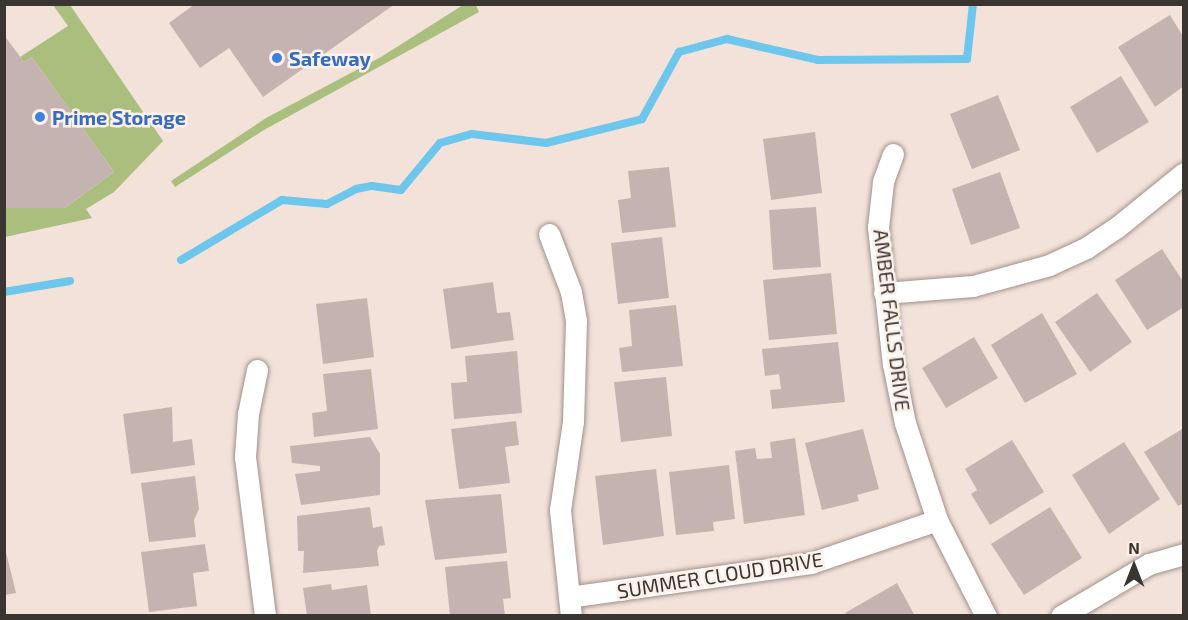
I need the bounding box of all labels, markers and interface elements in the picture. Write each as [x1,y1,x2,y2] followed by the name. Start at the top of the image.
[289,46,371,70] place label: Safeway
[270,51,284,65] marker: Safeway
[52,105,186,129] place label: Prime Storage
[33,110,47,124] marker: Prime Storage
[869,228,915,412] street label: AMBER FALLS DRIVE
[1104,536,1164,596] north arrow
[1128,538,1140,557] text: N
[616,547,824,603] street label: SUMMER CLOUD DRIVE

